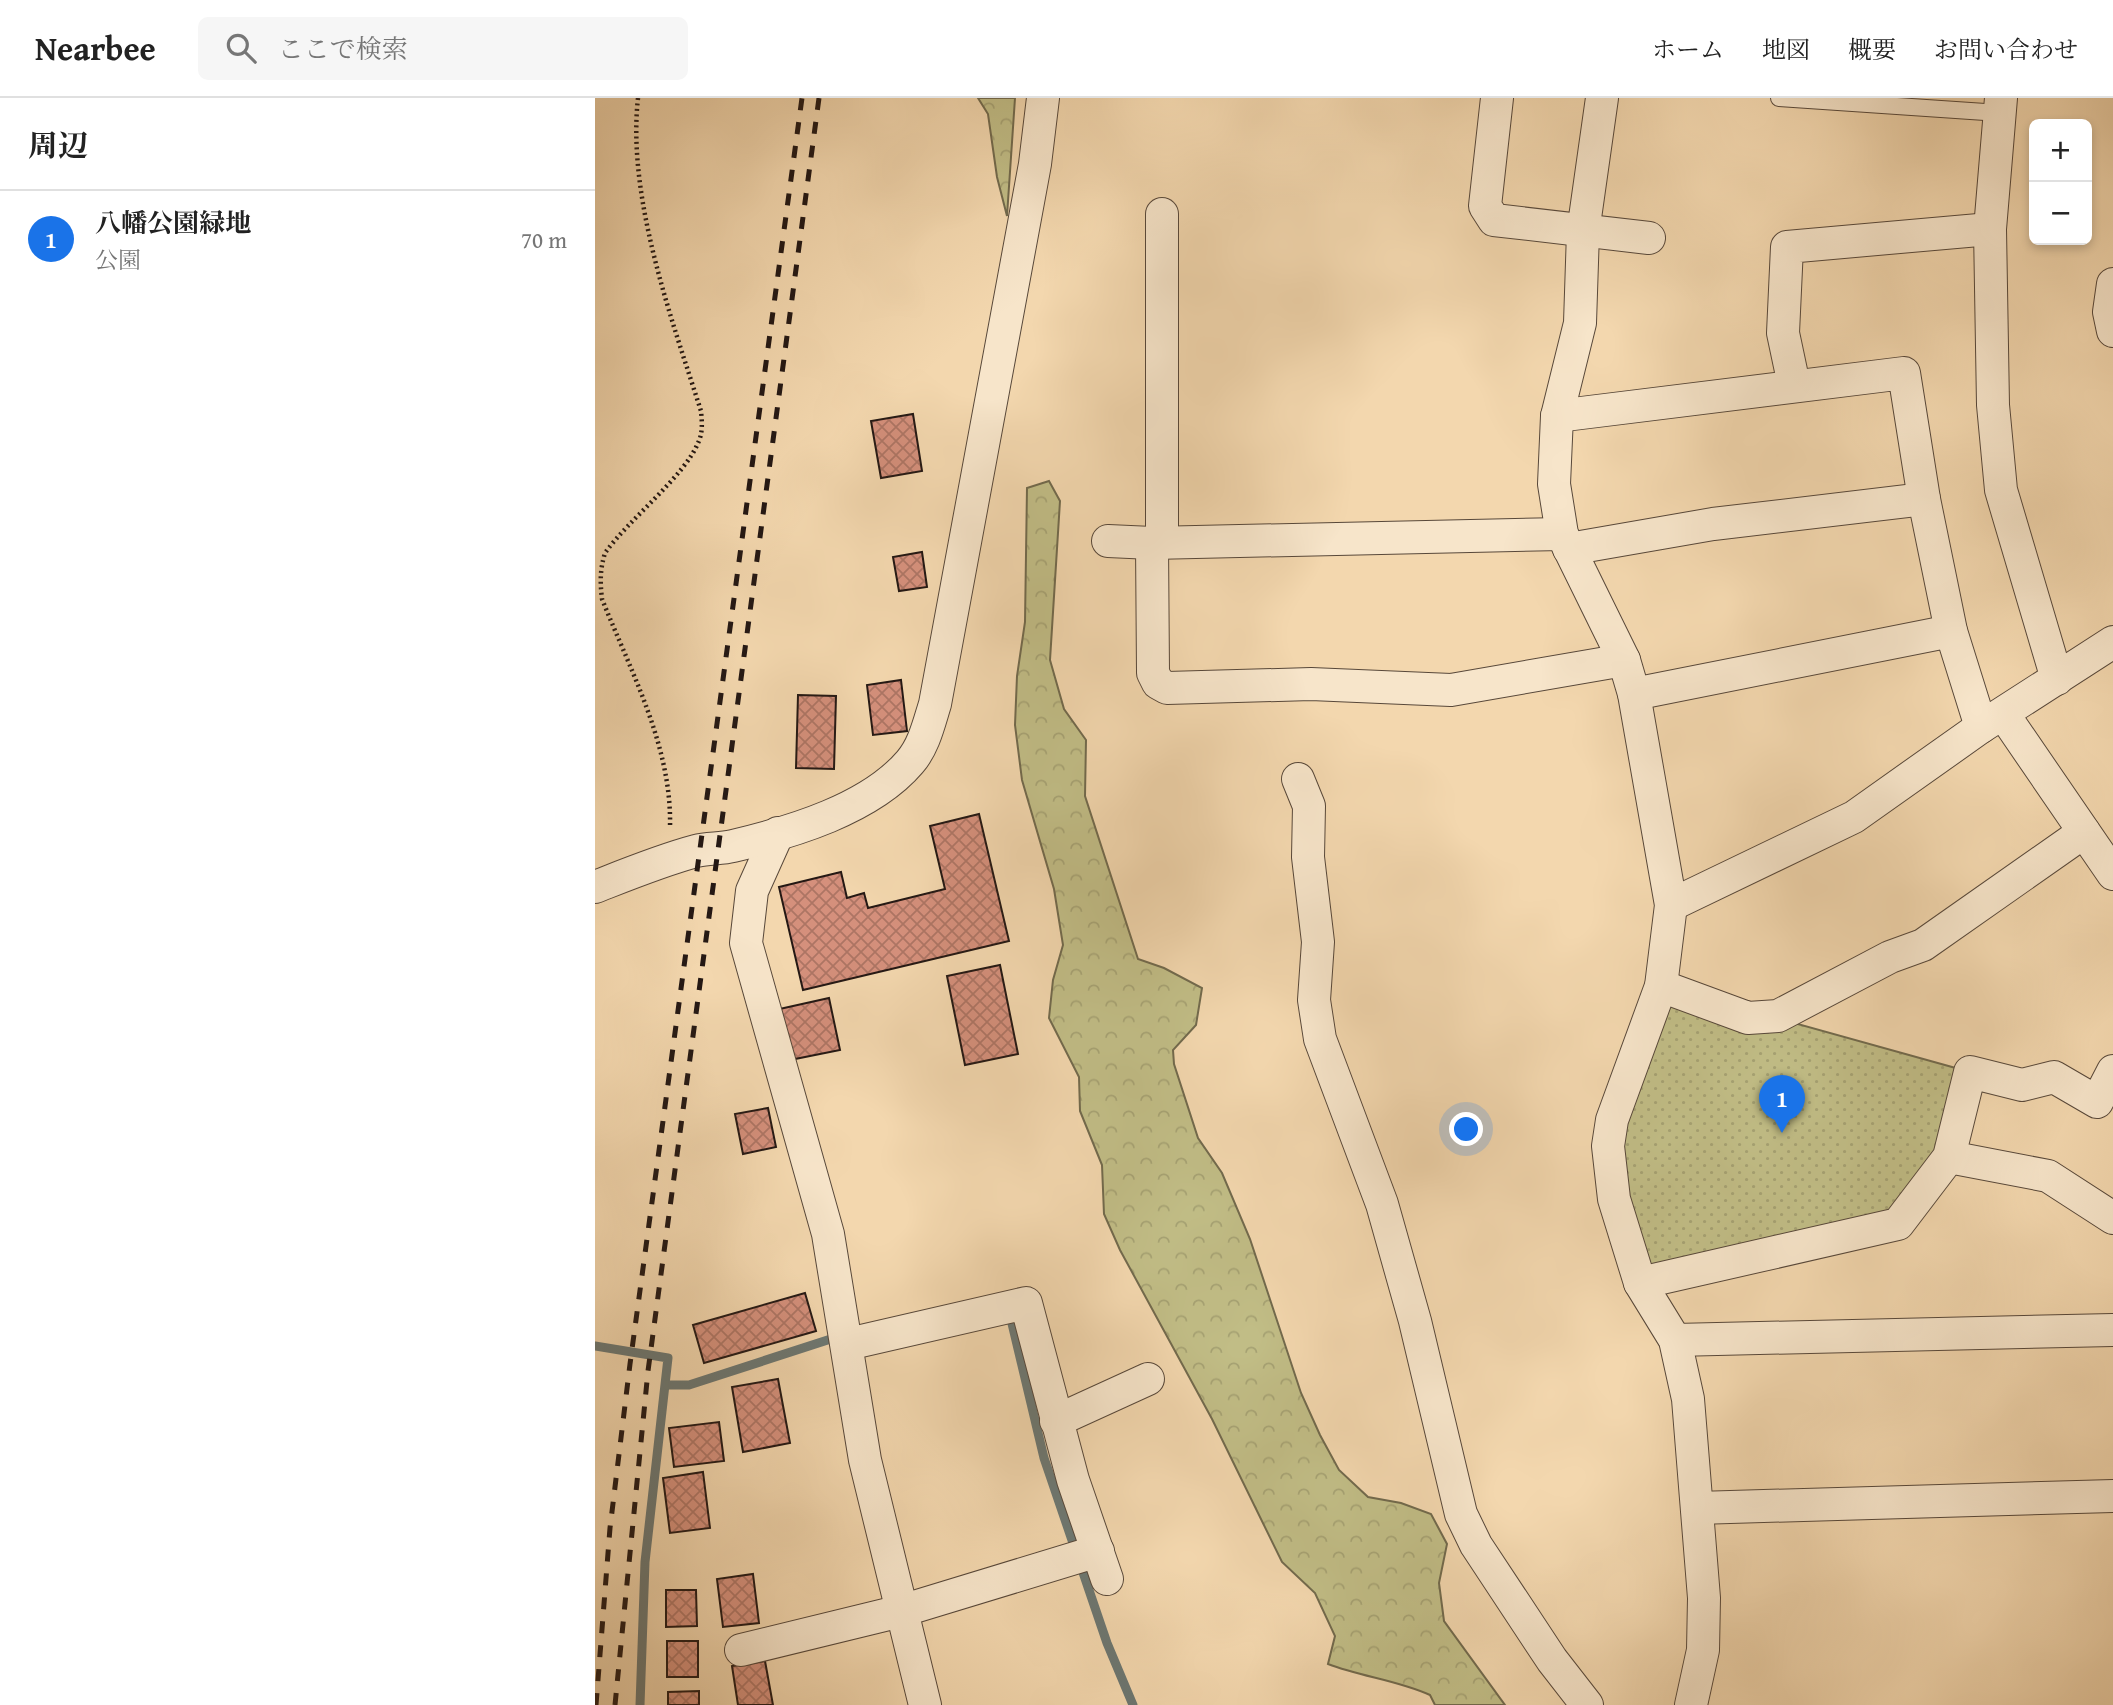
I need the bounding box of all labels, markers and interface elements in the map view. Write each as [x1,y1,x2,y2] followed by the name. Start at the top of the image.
[198,17,688,80] search box
[35,24,156,72] text: Nearbee
[222,29,260,67] icon: search
[278,29,408,68] text: ここで検索
[1652,32,1724,67] text: ホーム
[1762,32,1810,67] text: 地図
[1848,32,1896,67] text: 概要
[1934,32,2078,67] text: お問い合わせ
[2029,119,2092,245] map controls
[2029,119,2092,182] button: +
[28,123,88,167] text: 周辺
[2029,182,2092,245] button: −
[95,203,251,242] text: 八幡公園緑地
[45,223,57,256] text: 1
[521,223,567,256] text: 70 m
[95,243,141,276] text: 公園
[1759,1075,1805,1133] pin: 1
[1449,1112,1483,1146] your location

